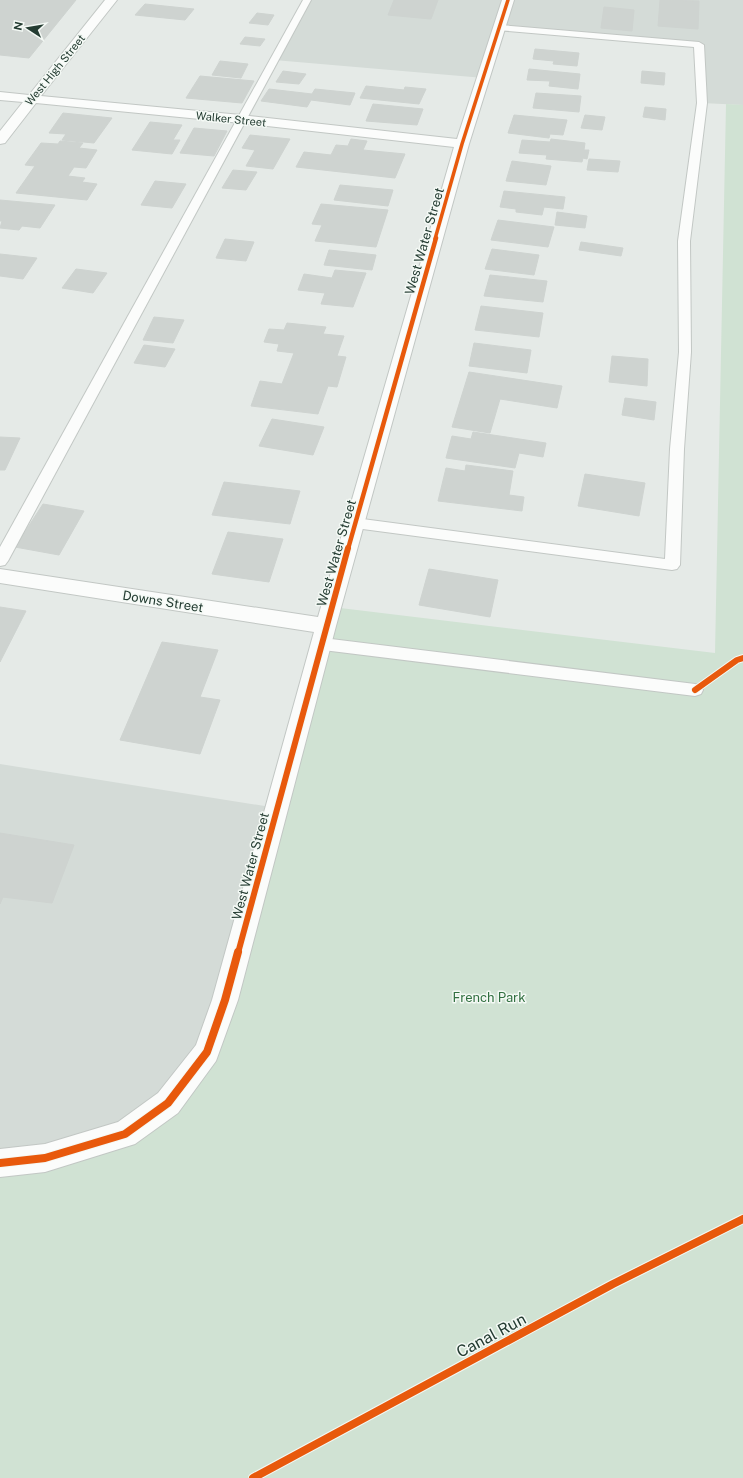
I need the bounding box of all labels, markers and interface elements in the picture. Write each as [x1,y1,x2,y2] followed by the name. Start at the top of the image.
[8,8,48,48] north arrow
[11,20,25,31] text: N
[23,32,87,108] street label: West High Street
[195,109,267,129] street label: Walker Street
[402,186,447,296] street label: West Water Street
[314,498,359,608] street label: West Water Street
[121,588,204,615] street label: Downs Street
[229,811,272,922] street label: West Water Street
[453,990,525,1005] park label: French Park
[453,1309,529,1362] street label: Canal Run

